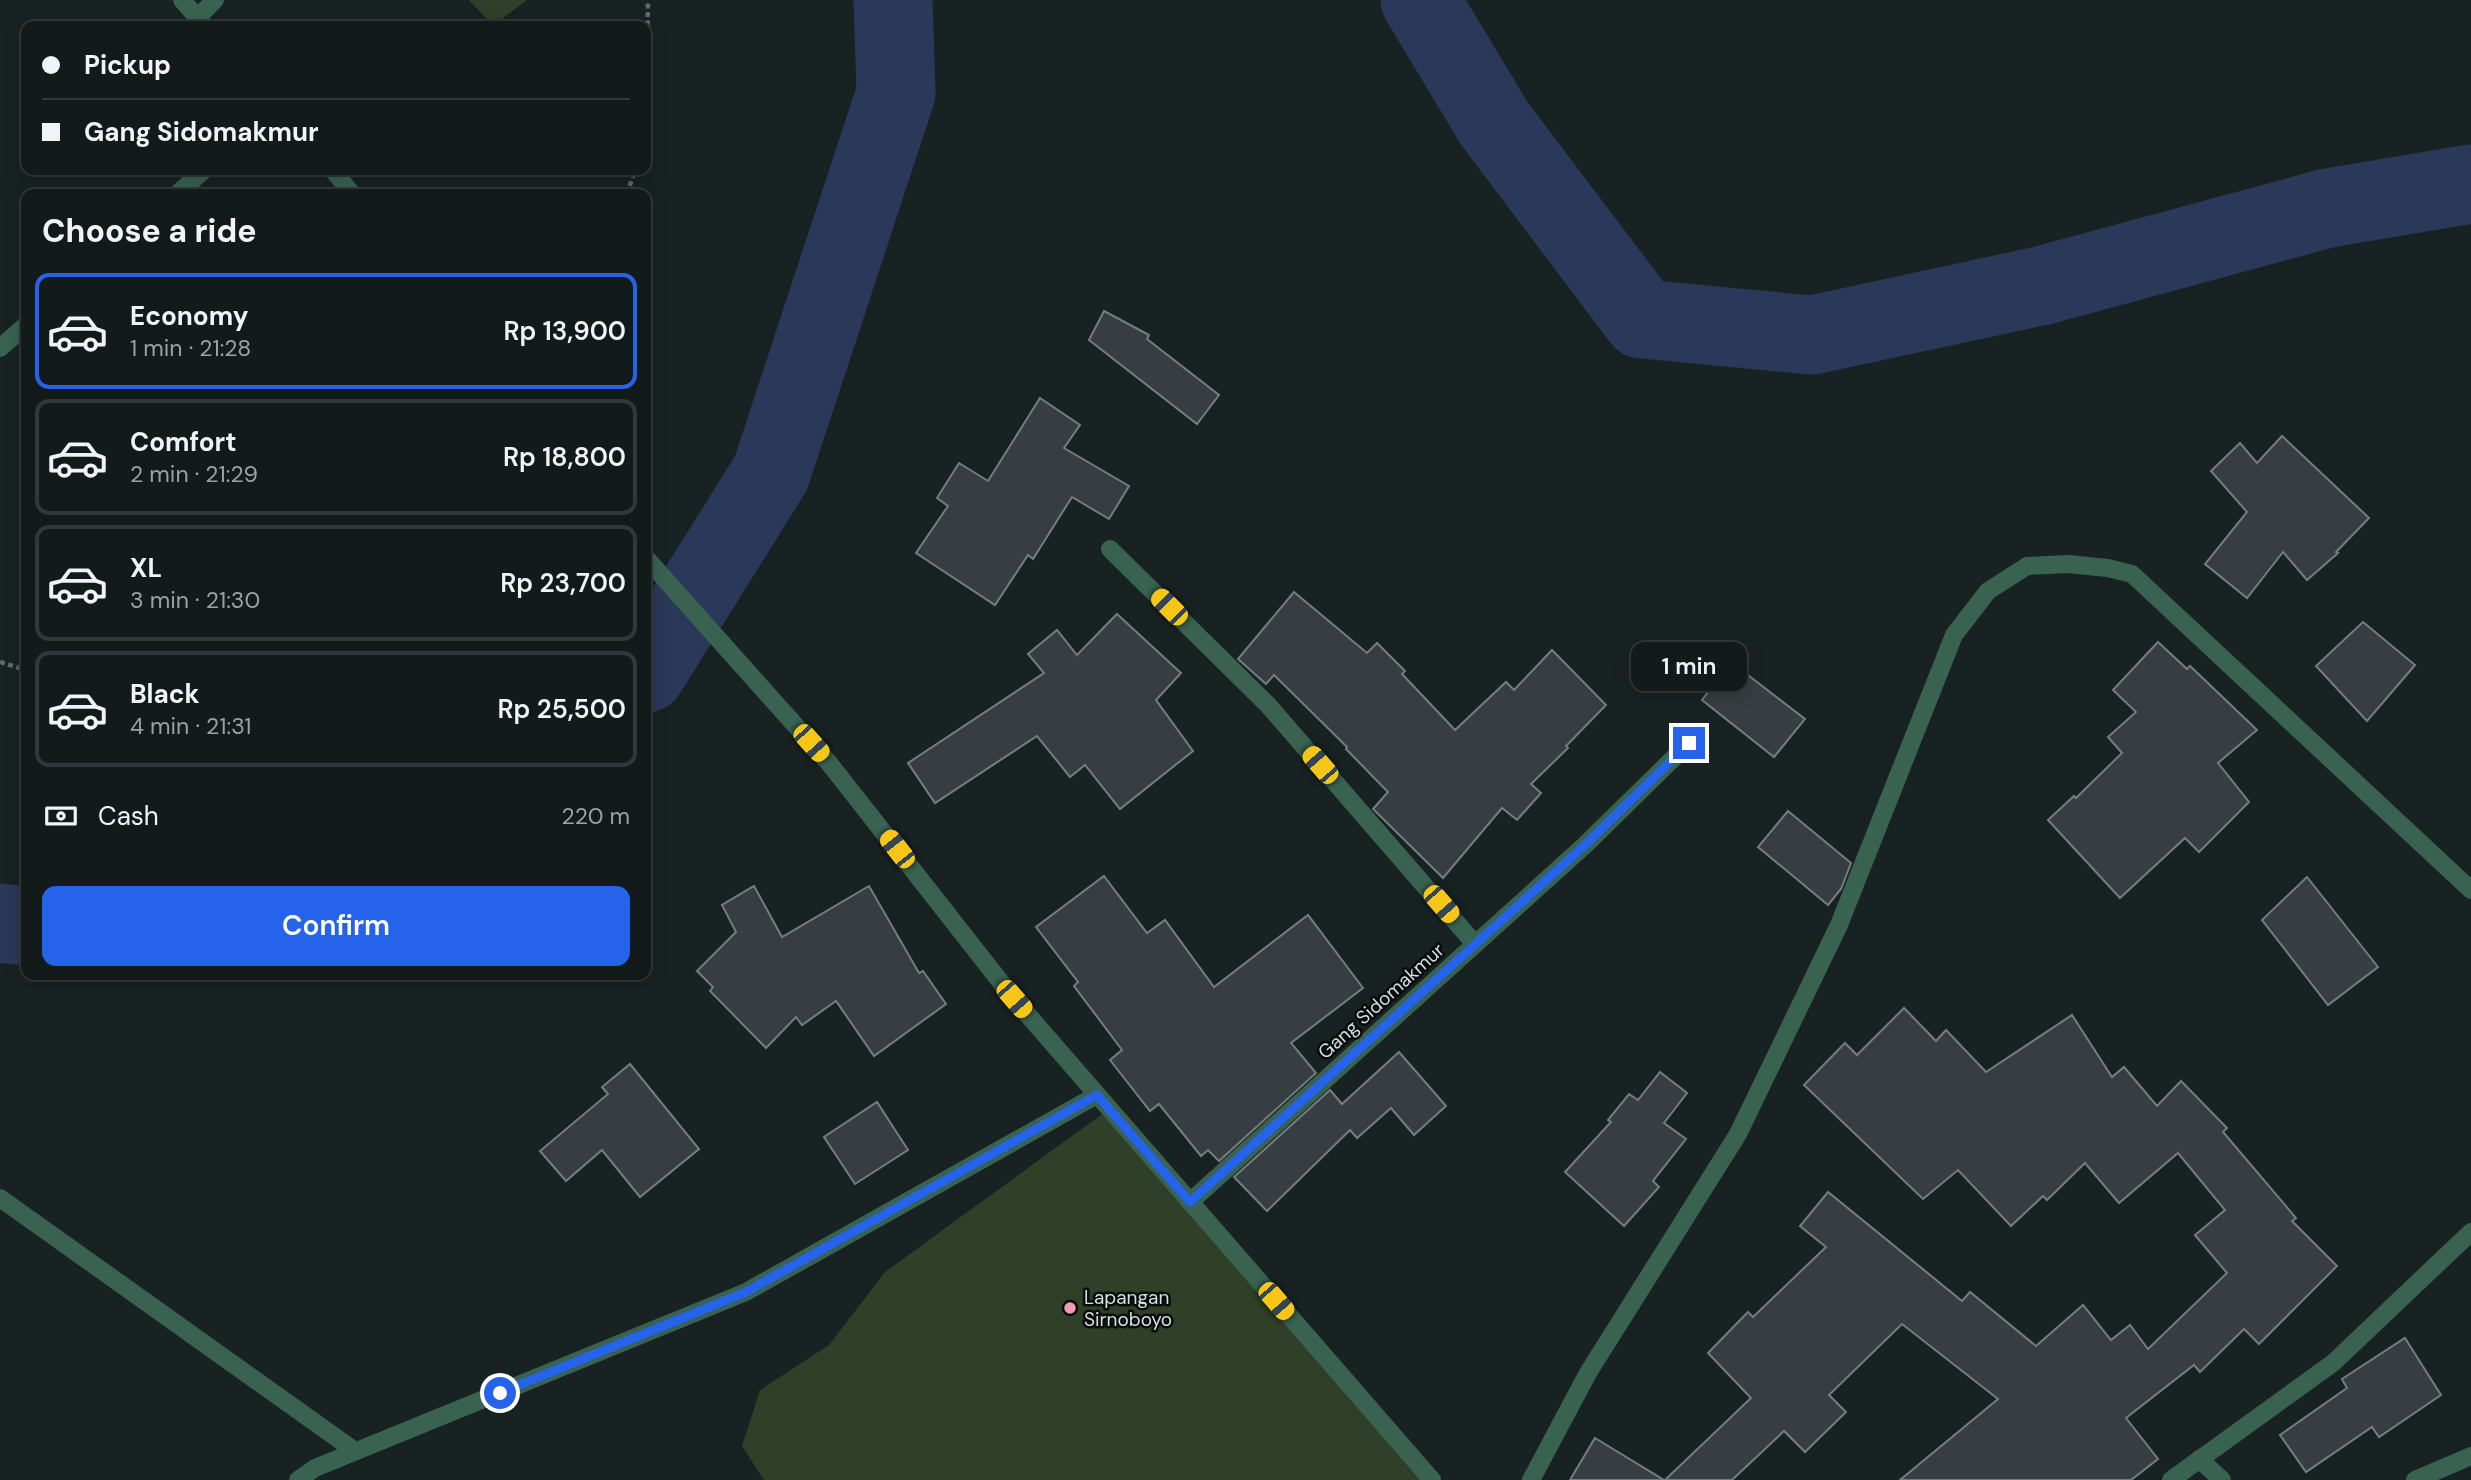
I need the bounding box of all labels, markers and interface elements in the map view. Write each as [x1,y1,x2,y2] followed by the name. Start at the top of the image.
[84,48,171,82] text: Pickup
[84,115,319,149] text: Gang Sidomakmur
[42,210,257,252] text: Choose a ride
[130,299,248,333] text: Economy
[46,300,109,363] icon: car
[503,314,626,348] text: Rp 13,900
[130,333,251,363] text: 1 min · 21:28
[130,425,236,459] text: Comfort
[46,426,109,489] icon: car
[503,440,626,474] text: Rp 18,800
[130,459,258,489] text: 2 min · 21:29
[130,551,162,585] text: XL
[46,552,109,615] icon: car
[500,566,626,600] text: Rp 23,700
[130,585,260,615] text: 3 min · 21:30
[1147,585,1192,629] car
[1631,642,1747,690] callout: 1 min
[1662,651,1716,681] text: 1 min
[130,677,200,711] text: Black
[46,678,109,741] icon: car
[497,692,626,726] text: Rp 25,500
[130,711,252,741] text: 4 min · 21:31
[790,720,833,766] car
[1673,727,1705,759] route end
[1299,742,1342,788] car
[42,797,80,835] icon: cash
[98,799,159,833] text: Cash
[561,801,630,831] text: 220 m
[876,826,919,872] car
[1420,881,1463,927] car
[42,886,630,966] button: Confirm
[1313,938,1449,1064] street label: Gang Sidomakmur
[993,976,1036,1022] car
[1255,1278,1298,1324] car
[1084,1285,1172,1332] place label: Lapangan Sirnoboyo
[1062,1300,1078,1316] marker: Lapangan Sirnoboyo
[484,1377,516,1409] route start

